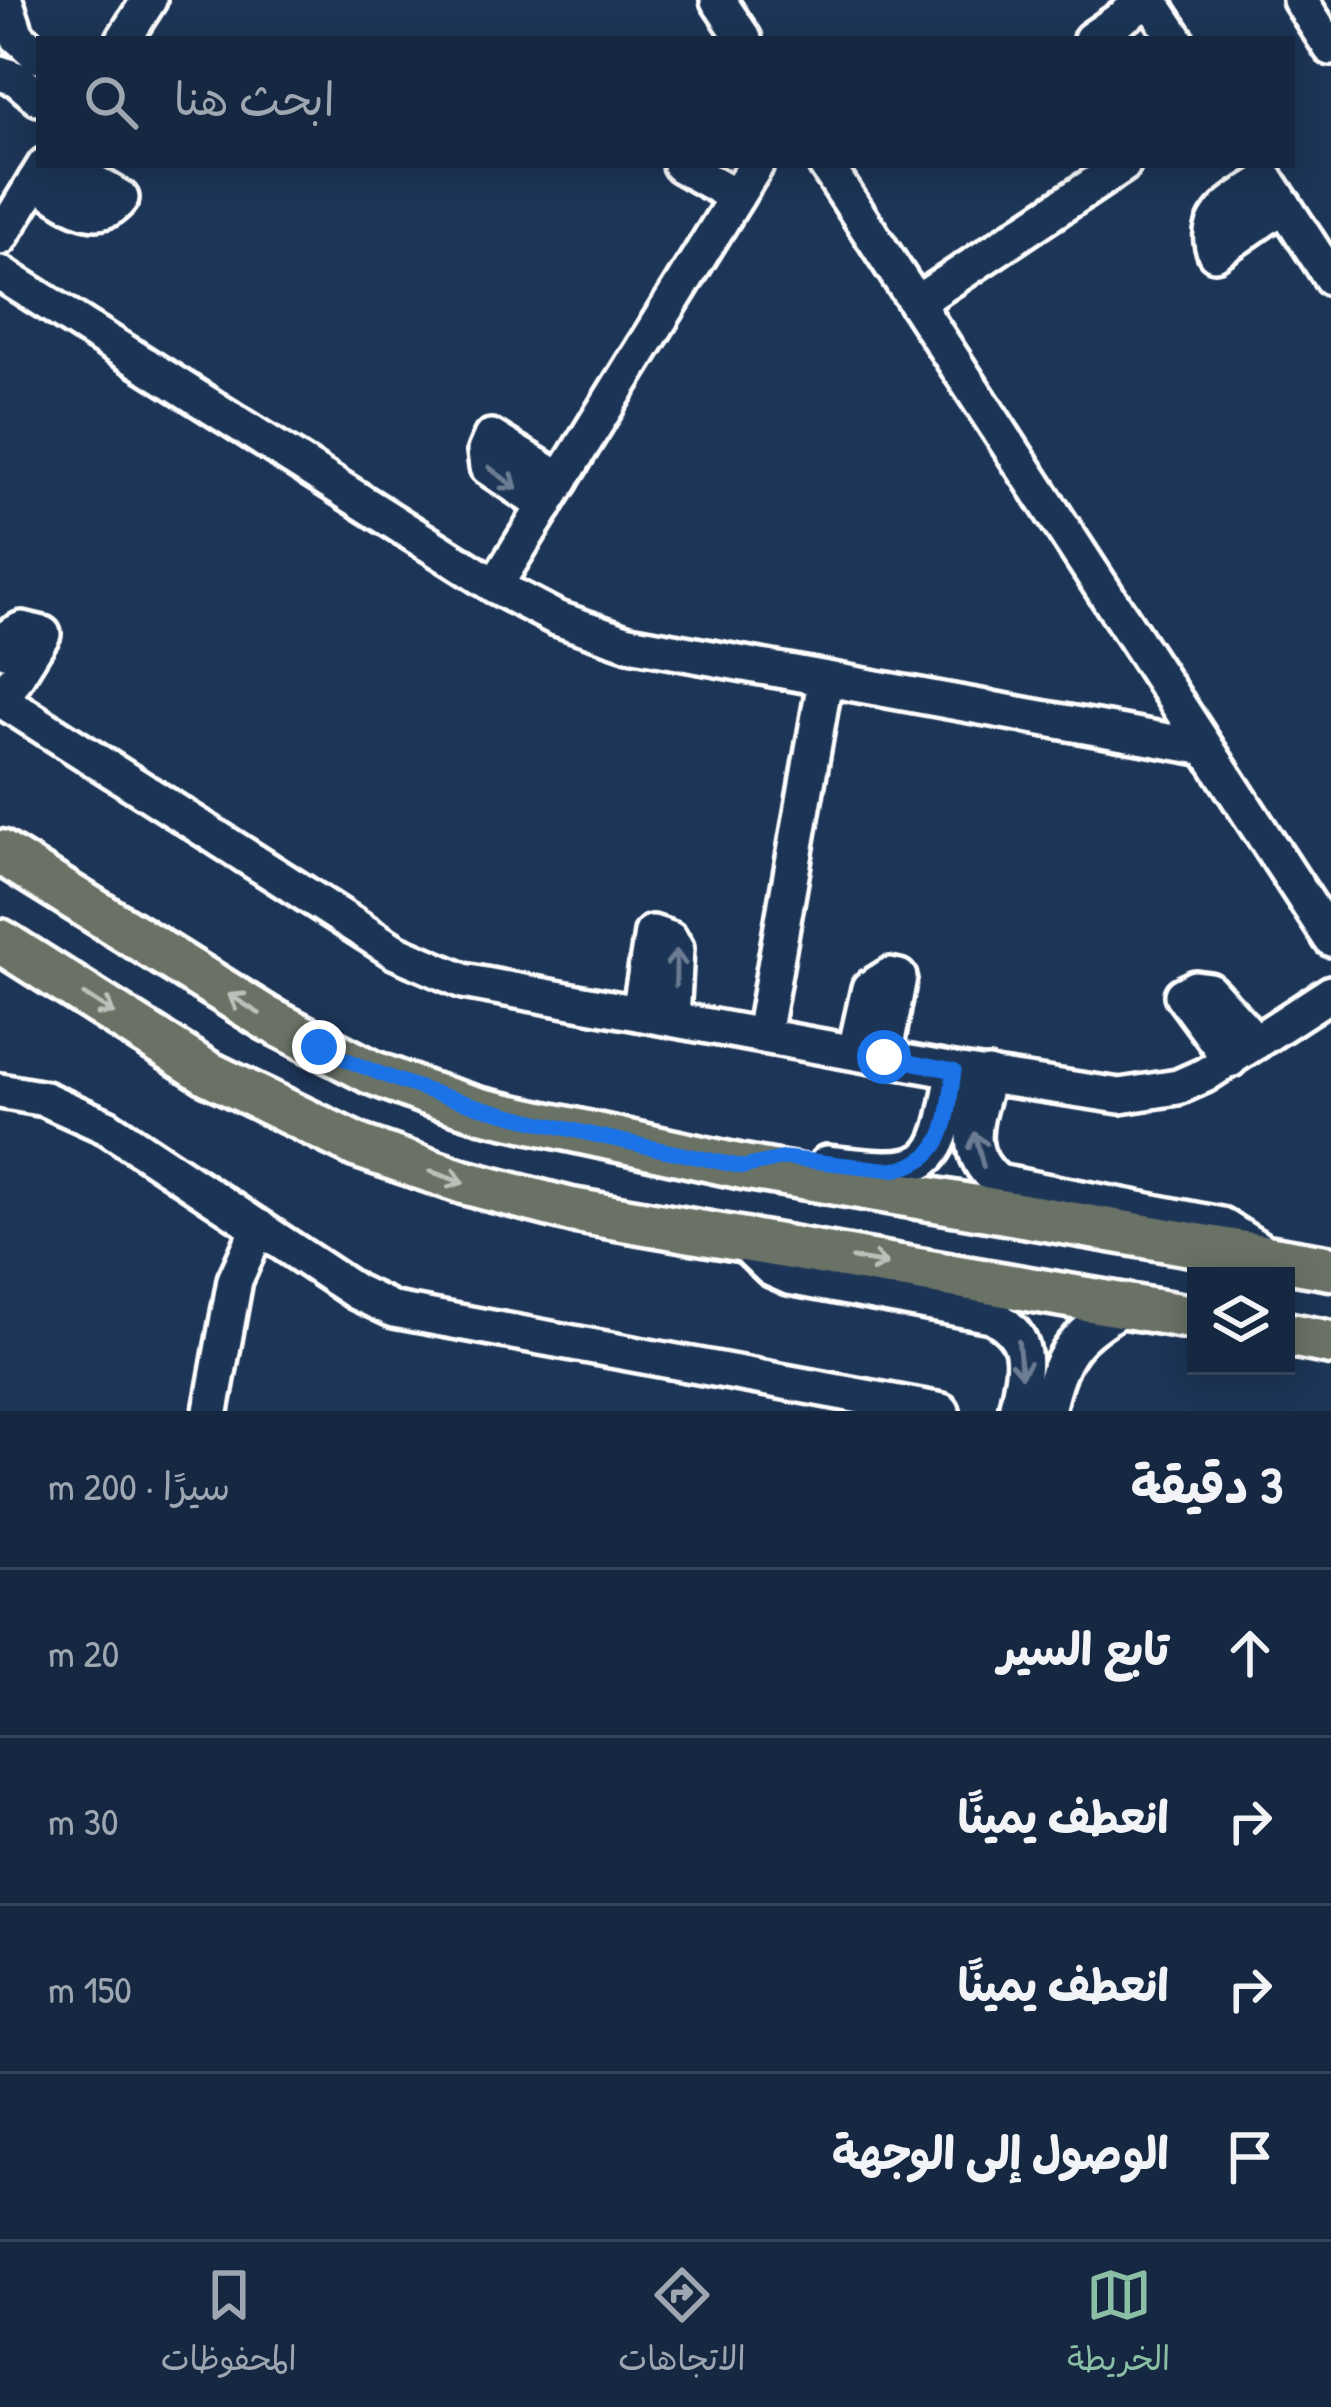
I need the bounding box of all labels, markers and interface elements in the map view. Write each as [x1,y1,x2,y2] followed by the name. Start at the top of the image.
[36,36,1295,168] search box
[174,68,335,129] text: ابحث هنا
[78,69,144,135] icon: search
[486,464,518,490] one-way arrow
[664,949,687,988] one-way arrow
[81,992,115,1016] one-way arrow
[228,992,262,1016] one-way arrow
[292,1020,346,1074] route end
[857,1030,911,1084] route start
[967,1132,989,1170] one-way arrow
[427,1167,465,1189] one-way arrow
[849,1251,888,1274] one-way arrow
[1187,1267,1295,1375] map controls
[1187,1267,1295,1375] button: layers
[1009,1339,1032,1378] one-way arrow
[1131,1450,1283,1519] text: 3 دقيقة
[48,1459,230,1512] text: سيرًا · 200 m
[998,1618,1169,1679] text: تابع السير
[1217,1620,1283,1686] icon: ahead
[48,1626,119,1679] text: 20 m
[958,1786,1169,1847] text: انعطف يمينًا
[1217,1788,1283,1854] icon: right
[48,1794,118,1847] text: 30 m
[958,1954,1169,2015] text: انعطف يمينًا
[1217,1956,1283,2022] icon: right
[48,1962,132,2015] text: 150 m
[832,2122,1169,2183] text: الوصول إلى الوجهة
[1217,2124,1283,2190] icon: arrive
[161,2262,297,2388] tab: المحفوظات
[618,2262,746,2388] tab: الاتجاهات
[1067,2262,1170,2388] tab: الخريطة

